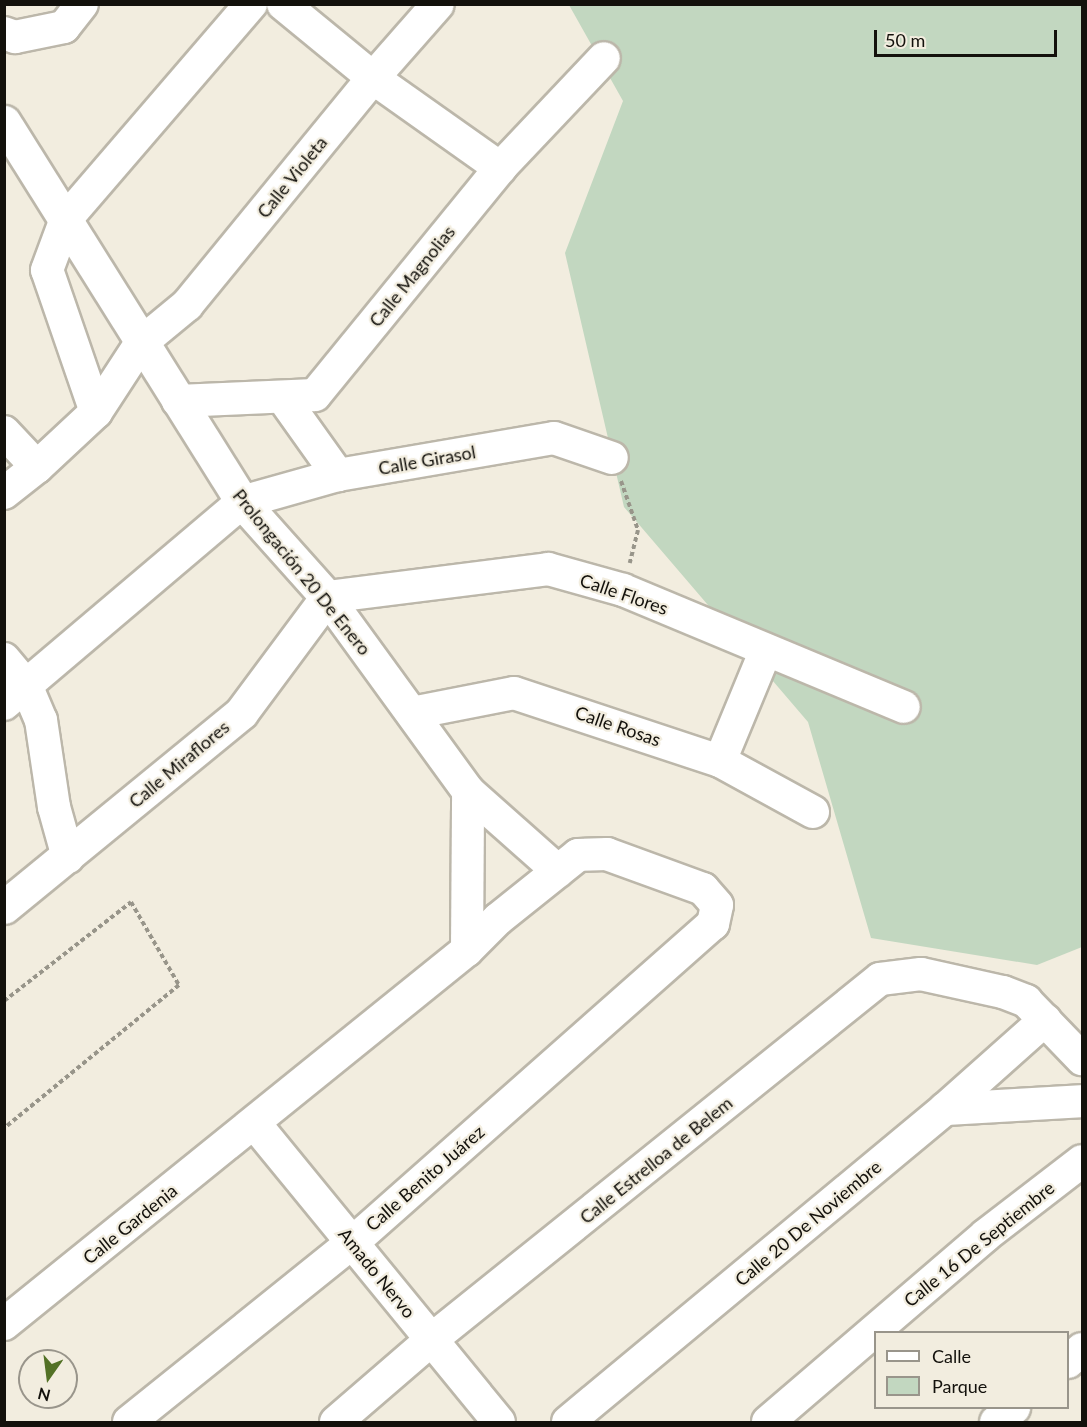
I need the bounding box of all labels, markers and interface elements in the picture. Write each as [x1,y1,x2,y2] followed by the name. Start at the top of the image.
[877,18,1060,56] scale bar
[885,29,925,51] text: 50 m
[252,132,332,222] street label: Calle Violeta
[365,221,459,331] street label: Calle Magnolias
[377,441,477,479] street label: Calle Girasol
[229,485,375,659] street label: Prolongación 20 De Enero
[577,569,671,619] street label: Calle Flores
[572,701,664,751] street label: Calle Rosas
[125,716,233,812] street label: Calle Miraflores
[575,1092,737,1228] street label: Calle Estrelloa de Belem
[361,1121,489,1235] street label: Calle Benito Juárez
[731,1156,885,1290] street label: Calle 20 De Noviembre
[900,1177,1058,1311] street label: Calle 16 De Septiembre
[79,1180,181,1268] street label: Calle Gardenia
[334,1224,420,1322] street label: Amado Nervo
[874,1331,1069,1409] legend
[932,1345,971,1367] text: Calle
[18,1349,78,1409] north arrow
[932,1375,987,1397] text: Parque
[36,1384,52,1406] text: N

